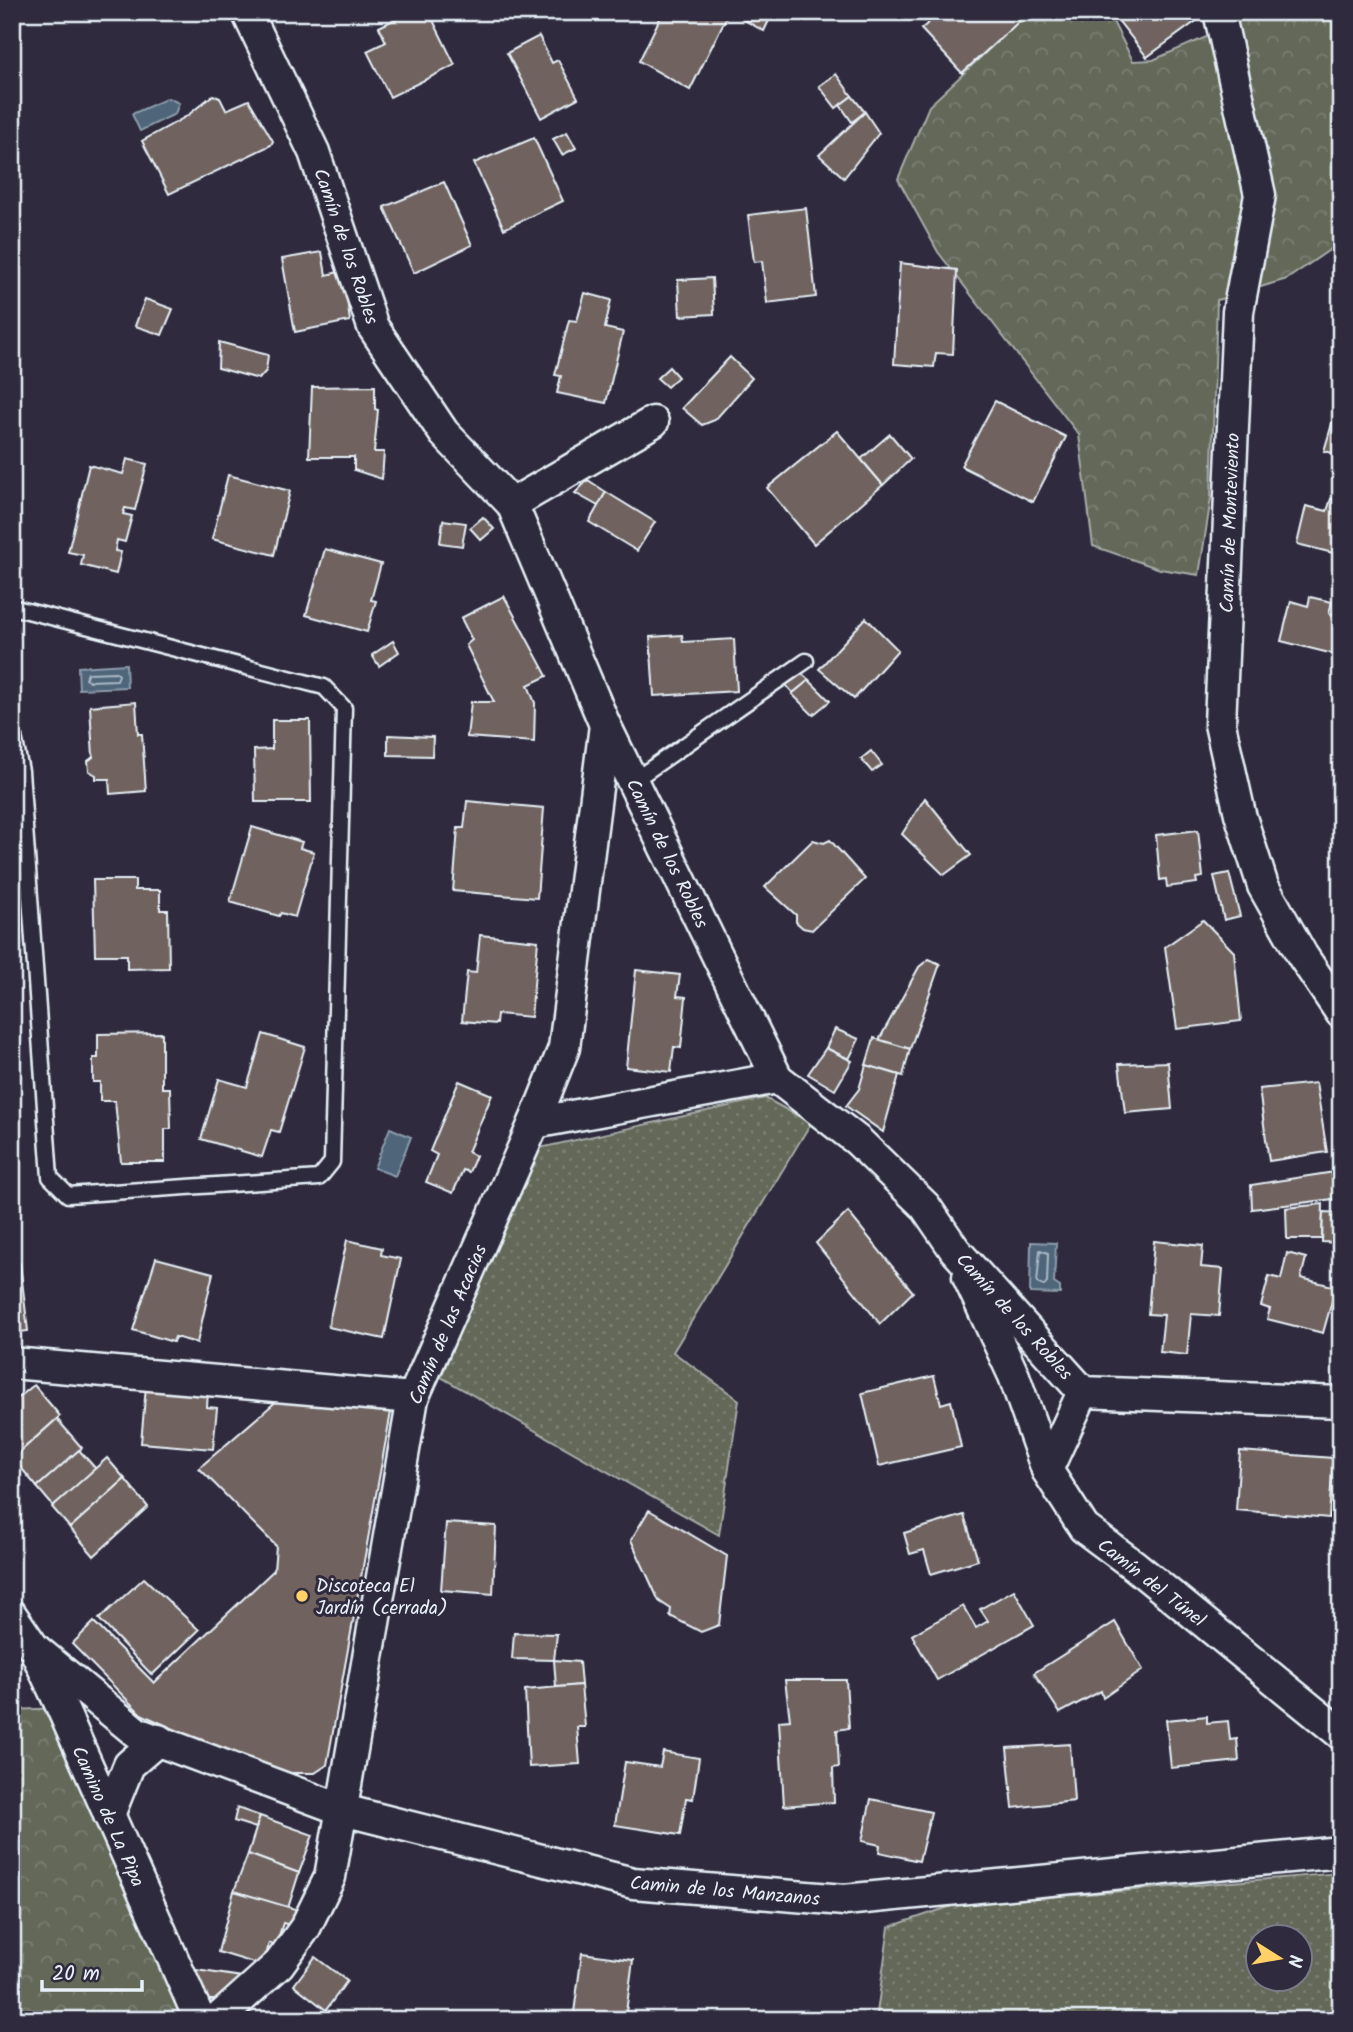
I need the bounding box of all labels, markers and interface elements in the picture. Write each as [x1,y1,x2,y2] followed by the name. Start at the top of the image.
[304,165,386,329] street label: Camín de los Robles
[1213,433,1249,614] street label: Camín de Monteviento
[617,774,715,934] street label: Camín de los Robles
[402,1240,496,1410] street label: Camín de las Acacias
[948,1247,1079,1388] street label: Camín de los Robles
[1090,1532,1212,1636] street label: Camín del Túnel
[316,1572,448,1624] place label: Discoteca El Jardín (cerrada)
[294,1588,310,1604] marker: Discoteca El Jardín (cerrada)
[63,1741,152,1892] street label: Camino de La Pipa
[629,1869,821,1915] street label: Camin de los Manzanos
[1244,1924,1314,1994] north arrow
[42,1948,142,1992] scale bar
[1278,1952,1310,1970] text: N
[52,1958,100,1991] text: 20 m

